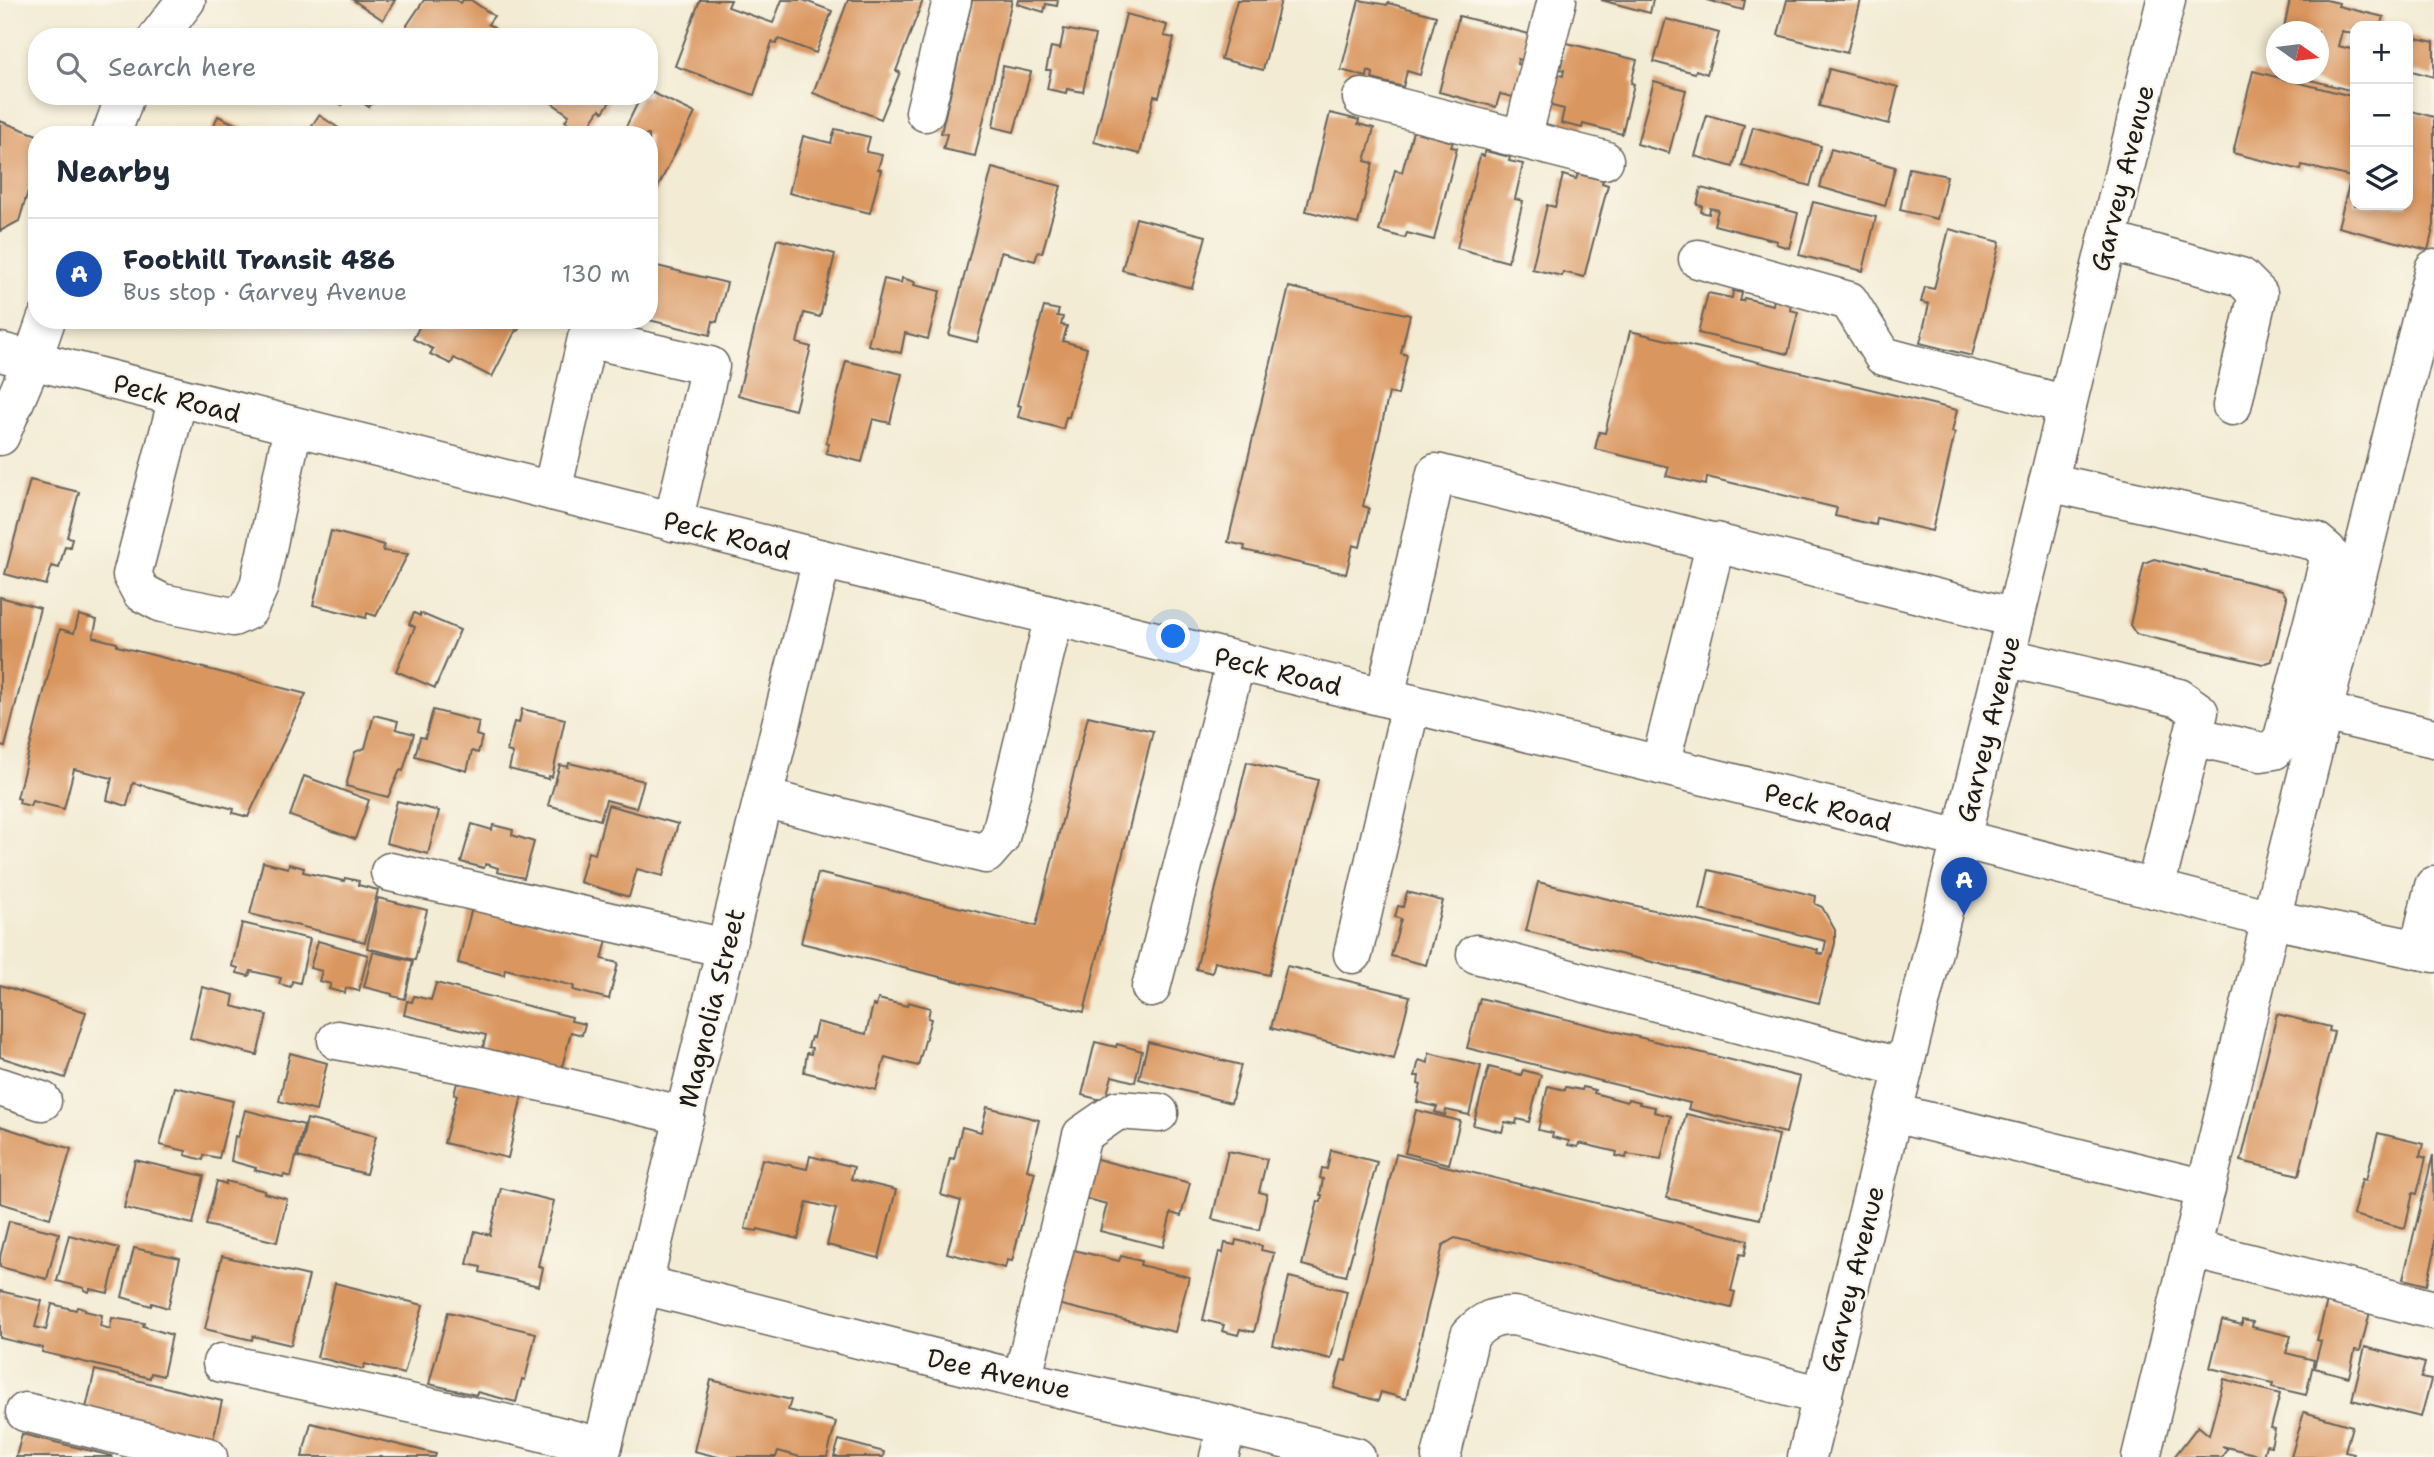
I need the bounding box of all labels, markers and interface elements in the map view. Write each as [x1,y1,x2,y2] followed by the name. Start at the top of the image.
[2266,21,2329,84] north arrow
[2350,21,2413,210] map controls
[2350,21,2413,84] button: +
[28,28,658,105] search box
[52,48,90,86] icon: search
[108,49,257,84] text: Search here
[2082,81,2162,275] street label: Garvey Avenue
[2350,84,2413,147] button: −
[2350,147,2413,210] button: layers
[56,151,171,192] text: Nearby
[123,242,395,277] text: Foothill Transit 486
[70,259,88,289] text: A
[562,259,630,289] text: 130 m
[123,277,407,307] text: Bus stop · Garvey Avenue
[110,365,244,431] street label: Peck Road
[660,502,794,568] street label: Peck Road
[1156,619,1190,653] your location
[1948,632,2028,826] street label: Garvey Avenue
[1211,638,1345,704] street label: Peck Road
[1761,774,1895,840] street label: Peck Road
[1941,857,1987,915] pin: A
[669,905,753,1111] street label: Magnolia Street
[1812,1182,1892,1376] street label: Garvey Avenue
[924,1339,1074,1407] street label: Dee Avenue

